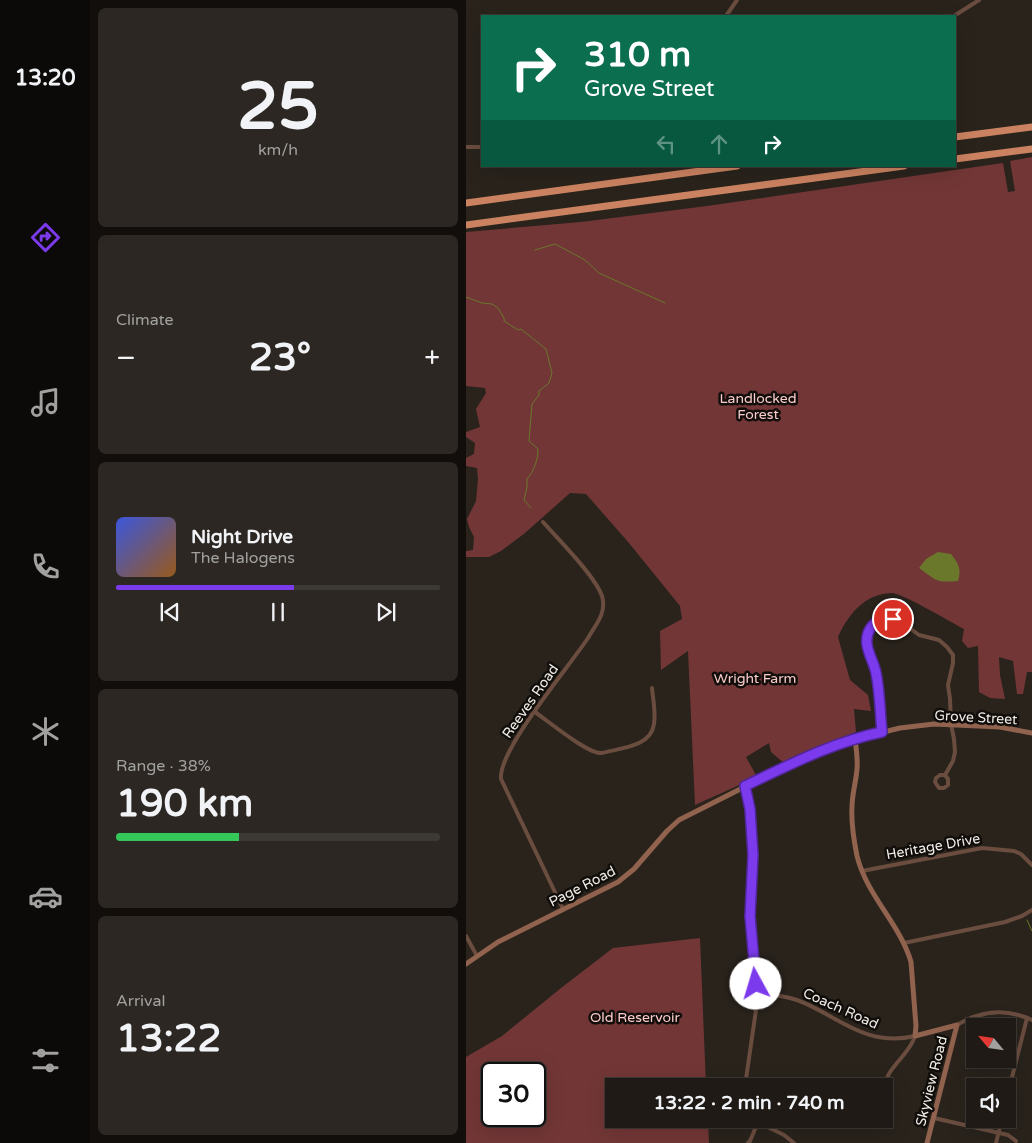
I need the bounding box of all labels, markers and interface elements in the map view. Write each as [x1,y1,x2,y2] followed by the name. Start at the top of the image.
[584,34,691,76] text: 310 m
[501,35,566,100] icon: right
[15,65,75,91] text: 13:20
[237,68,319,147] text: 25
[584,76,715,102] text: Grove Street
[652,130,680,158] icon: left
[705,130,733,158] icon: ahead
[758,130,786,158] icon: right
[258,140,298,160] text: km/h
[28,220,63,255] icon: directions
[116,310,174,330] text: Climate
[249,335,311,381] text: 23°
[116,341,136,375] text: −
[424,341,440,375] text: +
[28,385,63,420] icon: music
[719,390,797,423] park label: Landlocked Forest
[191,526,293,548] text: Night Drive
[191,548,295,568] text: The Halogens
[28,549,63,584] icon: phone
[156,598,184,626] icon: previous
[264,598,292,626] icon: pause
[372,598,400,626] icon: next
[872,598,914,640] pin
[879,605,907,633] icon: arrive
[499,661,562,742] street label: Reeves Road
[714,670,796,687] park label: Wright Farm
[934,707,1019,728] street label: Grove Street
[28,714,63,749] icon: climate
[116,756,211,776] text: Range · 38%
[116,781,253,827] text: 190 km
[885,830,982,863] street label: Heritage Drive
[546,862,618,910] street label: Page Road
[28,879,63,914] icon: car
[729,957,781,1009] position arrow
[800,984,881,1033] street label: Coach Road
[116,991,165,1011] text: Arrival
[590,1009,681,1026] park label: Old Reservoir
[116,1016,221,1062] text: 13:22
[966,1018,1016,1068] north arrow
[966,1018,1016,1128] map controls
[912,1034,951,1128] street label: Skyview Road
[28,1043,63,1078] icon: filters
[481,1062,546,1127] speed limit sign: 30
[966,1078,1016,1128] button: sound
[653,1092,845,1114] text: 13:22 · 2 min · 740 m

